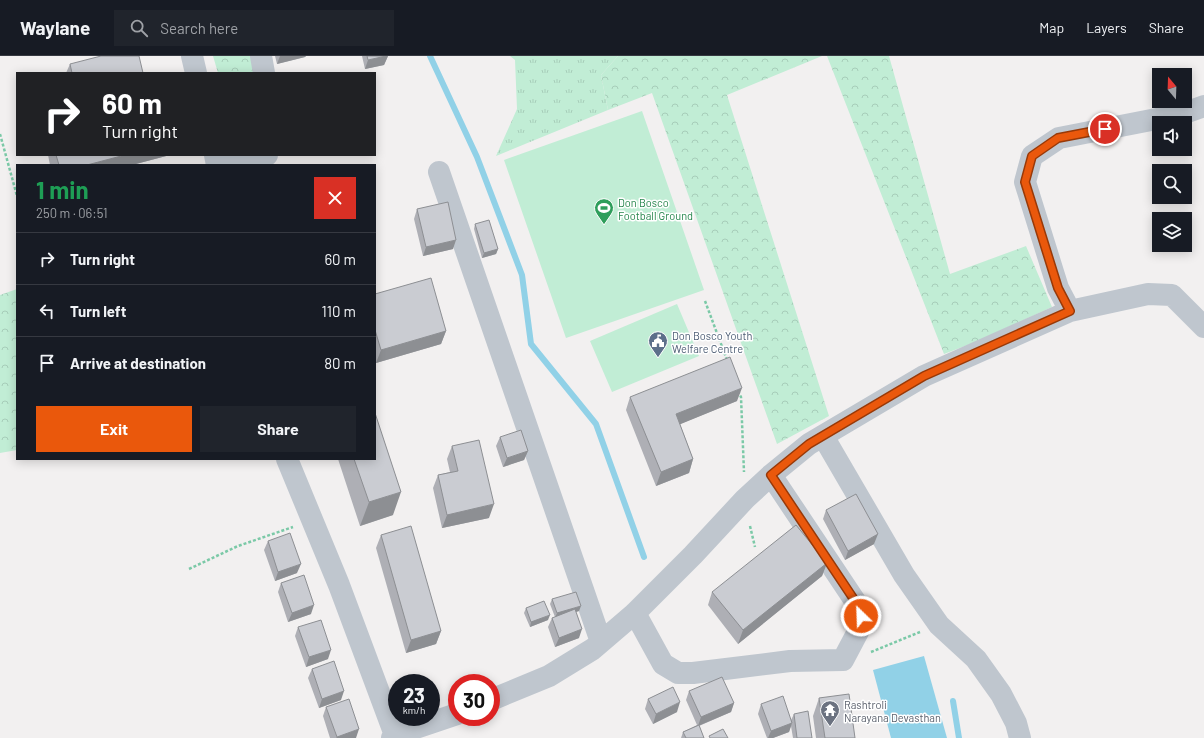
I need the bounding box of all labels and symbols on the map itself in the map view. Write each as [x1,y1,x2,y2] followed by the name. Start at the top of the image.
[1152,68,1192,108] north arrow
[1088,112,1122,146] pin
[618,196,693,222] place label: Don Bosco Football Ground
[593,197,615,225] sports icon: Don Bosco Football Ground
[672,329,752,355] place label: Don Bosco Youth Welfare Centre
[647,330,669,358] public building icon: Don Bosco Youth Welfare Centre
[840,595,882,637] position arrow
[448,674,500,726] speed limit sign: 30
[844,698,941,724] place label: Rashtroli Narayana Devasthan
[819,699,841,727] temple icon: Rashtroli Narayana Devasthan

